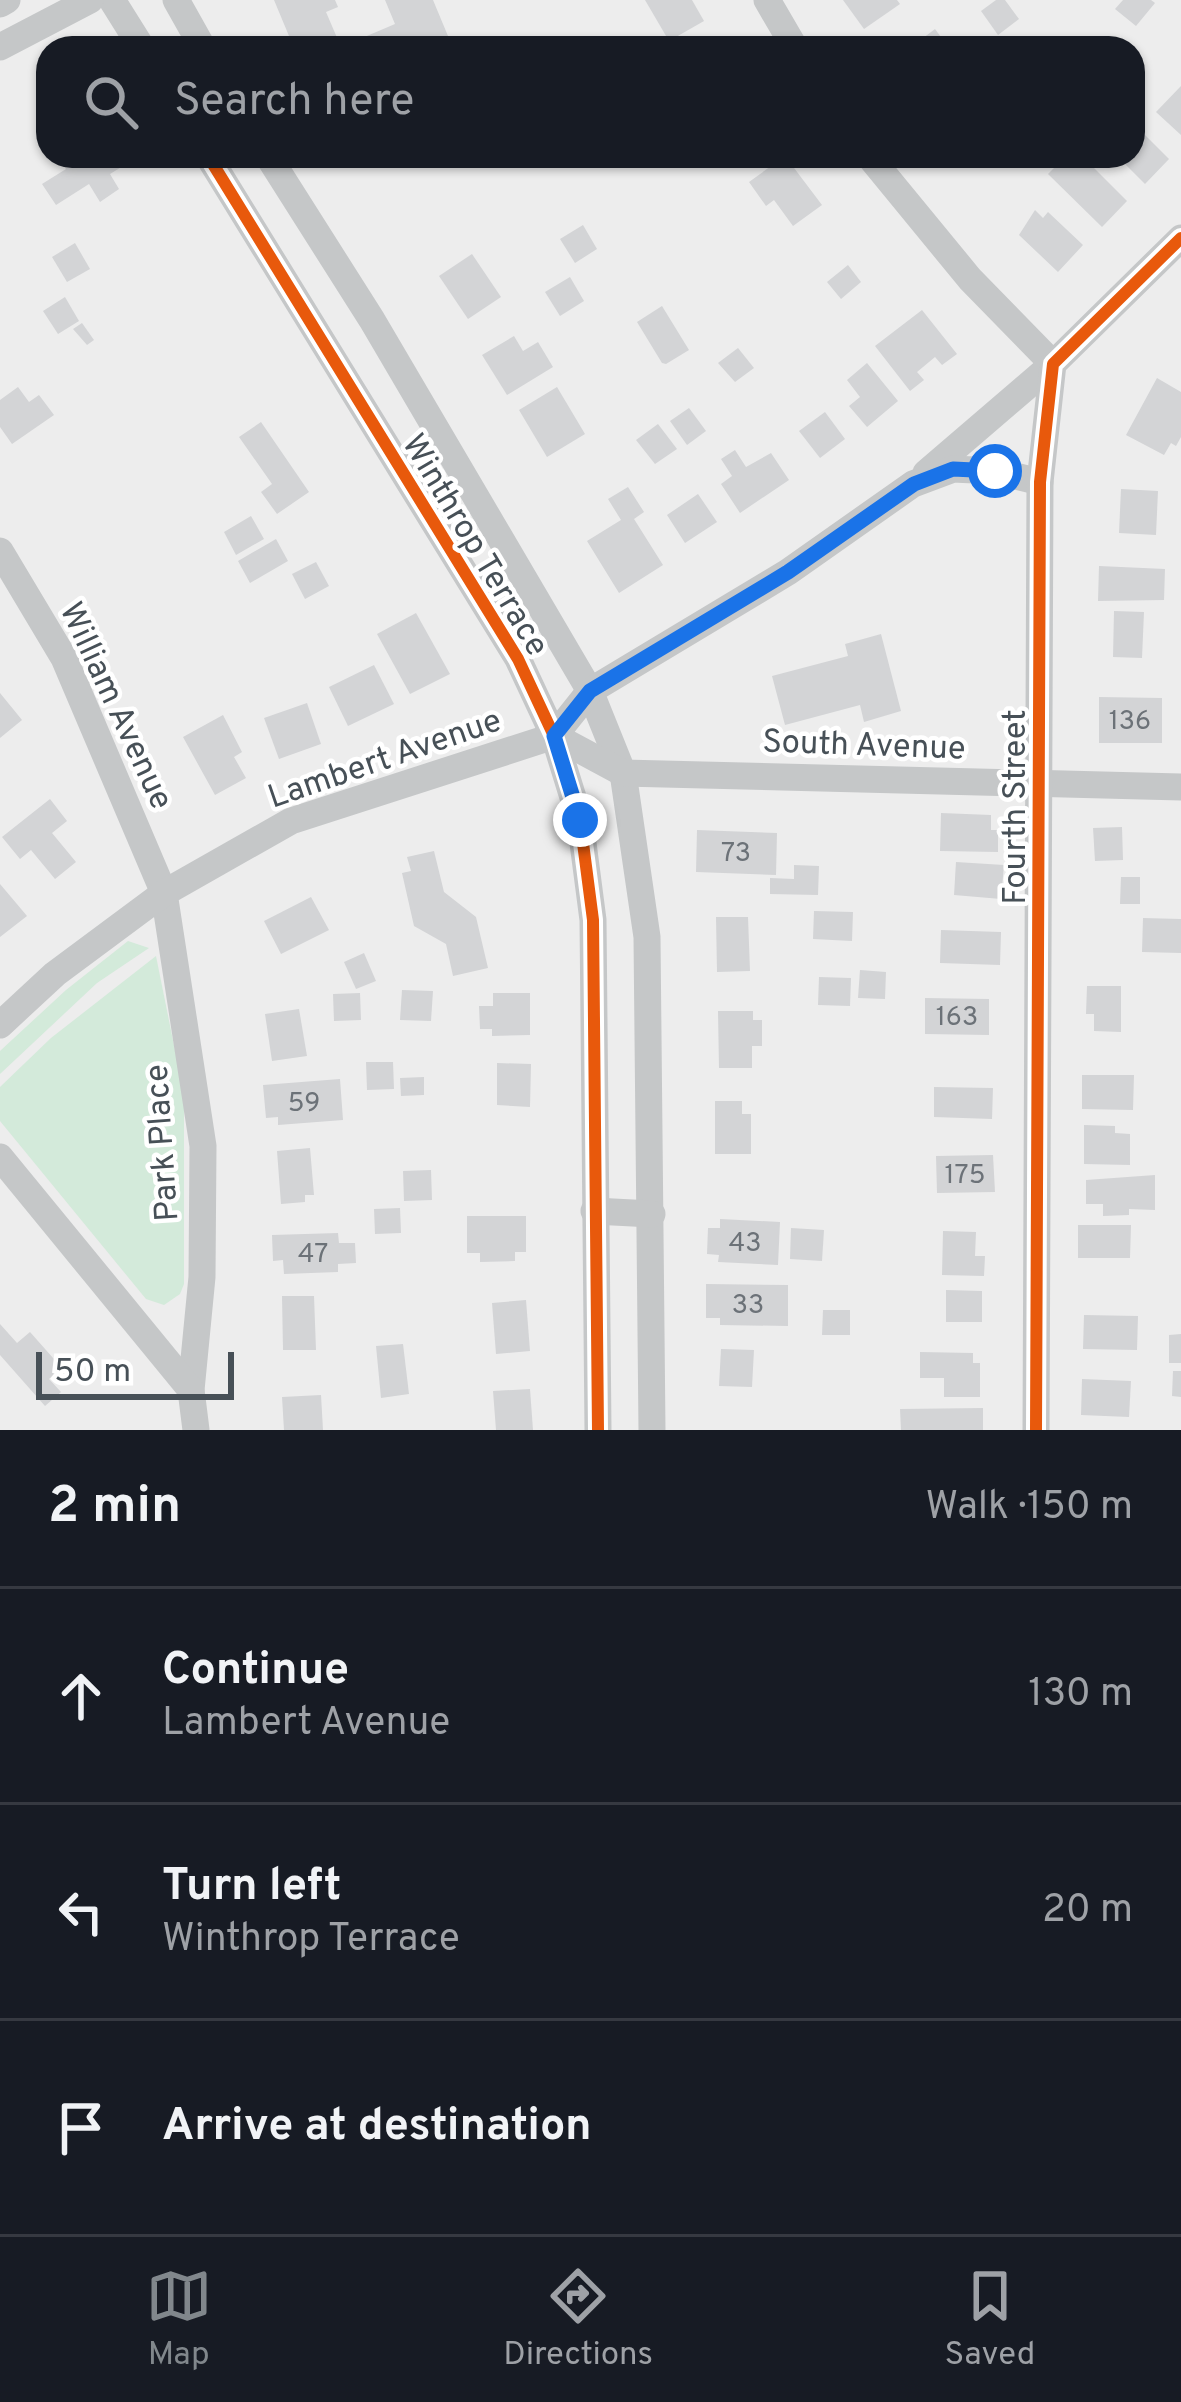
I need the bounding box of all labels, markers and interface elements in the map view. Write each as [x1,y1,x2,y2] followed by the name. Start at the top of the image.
[36,36,1145,168] search box
[78,69,144,135] icon: search
[174,74,414,131] text: Search here
[391,427,556,665] street label: Winthrop Terrace
[968,444,1022,498] route start
[48,596,181,817] street label: William Avenue
[263,701,507,820] street label: Lambert Avenue
[1109,705,1151,739] house number: 136
[996,709,1038,905] street label: Fourth Street
[762,722,966,772] street label: South Avenue
[553,793,607,847] route end
[721,837,751,871] house number: 73
[936,1001,978,1035] house number: 163
[138,1063,190,1223] street label: Park Place
[288,1087,320,1121] house number: 59
[945,1159,985,1193] house number: 175
[728,1227,762,1261] house number: 43
[298,1238,328,1272] house number: 47
[732,1289,764,1323] house number: 33
[36,1346,234,1399] scale bar
[54,1352,131,1394] text: 50 m
[48,1476,181,1541] text: 2 min
[926,1484,1133,1533] text: Walk · 150 m
[162,1643,349,1700] text: Continue
[48,1663,114,1729] icon: ahead
[1028,1671,1133,1720] text: 130 m
[162,1700,450,1749] text: Lambert Avenue
[162,1859,341,1916] text: Turn left
[48,1879,114,1945] icon: left
[1042,1887,1133,1936] text: 20 m
[162,1916,460,1965] text: Winthrop Terrace
[48,2095,114,2161] icon: arrive
[162,2099,592,2156] text: Arrive at destination
[146,2263,212,2377] tab: Map
[503,2263,653,2377] tab: Directions
[945,2263,1035,2377] tab: Saved

